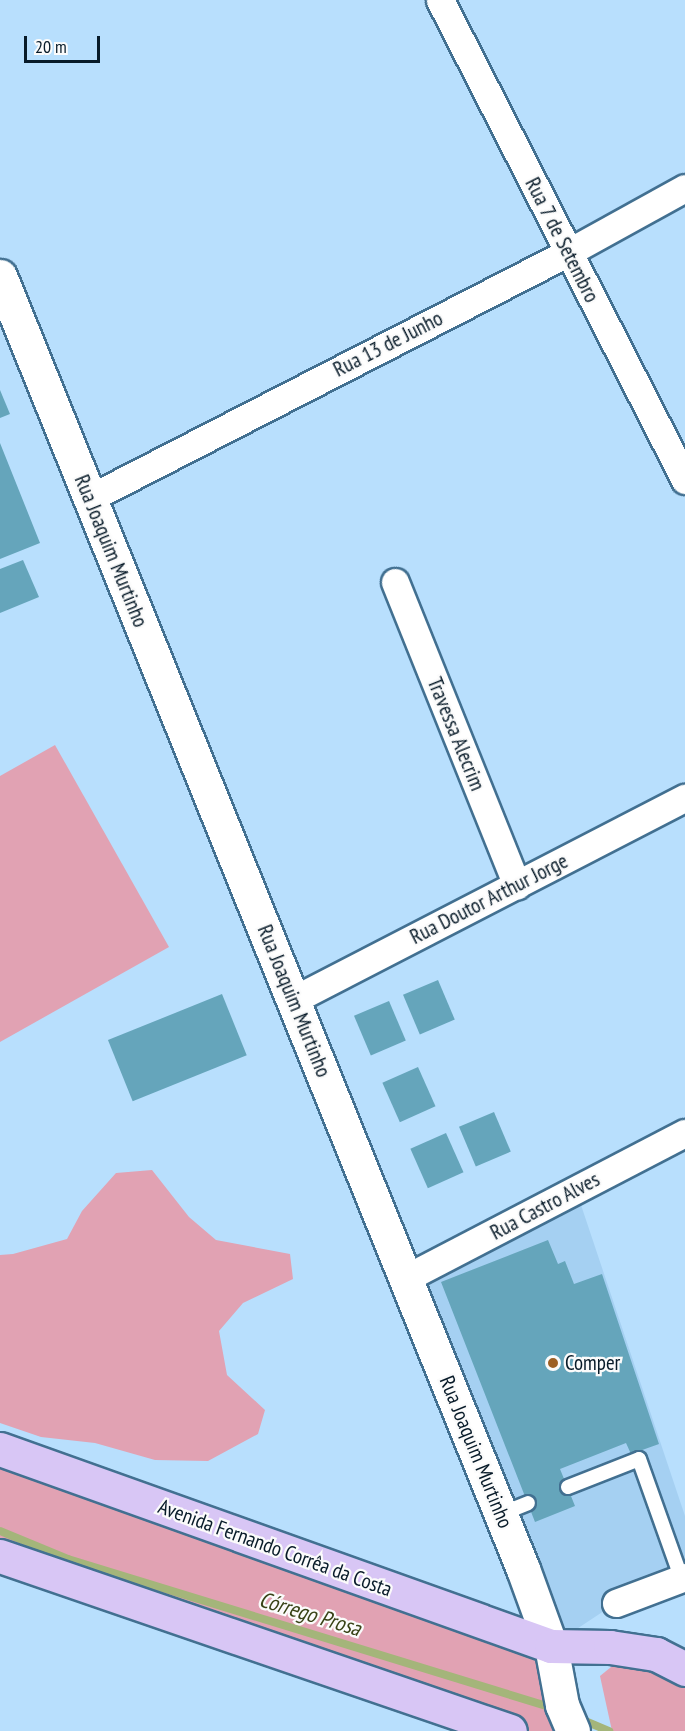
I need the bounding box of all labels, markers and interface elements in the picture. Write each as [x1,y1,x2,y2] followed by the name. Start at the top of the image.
[27,24,104,62] scale bar
[35,35,67,58] text: 20 m
[520,173,604,307] street label: Rua 7 de Setembro
[329,306,447,382] street label: Rua 13 de Junho
[69,471,153,631] street label: Rua Joaquim Murtinho
[422,673,490,795] street label: Travessa Alecrim
[406,848,572,950] street label: Rua Doutor Arthur Jorge
[252,921,336,1081] street label: Rua Joaquim Murtinho
[486,1167,604,1245] street label: Rua Castro Alves
[565,1350,620,1376] place label: Comper
[546,1356,560,1370] marker: Comper
[434,1372,518,1532] street label: Rua Joaquim Murtinho
[155,1494,395,1602] street label: Avenida Fernando Corrêa da Costa
[256,1586,364,1642] water label: Córrego Prosa

